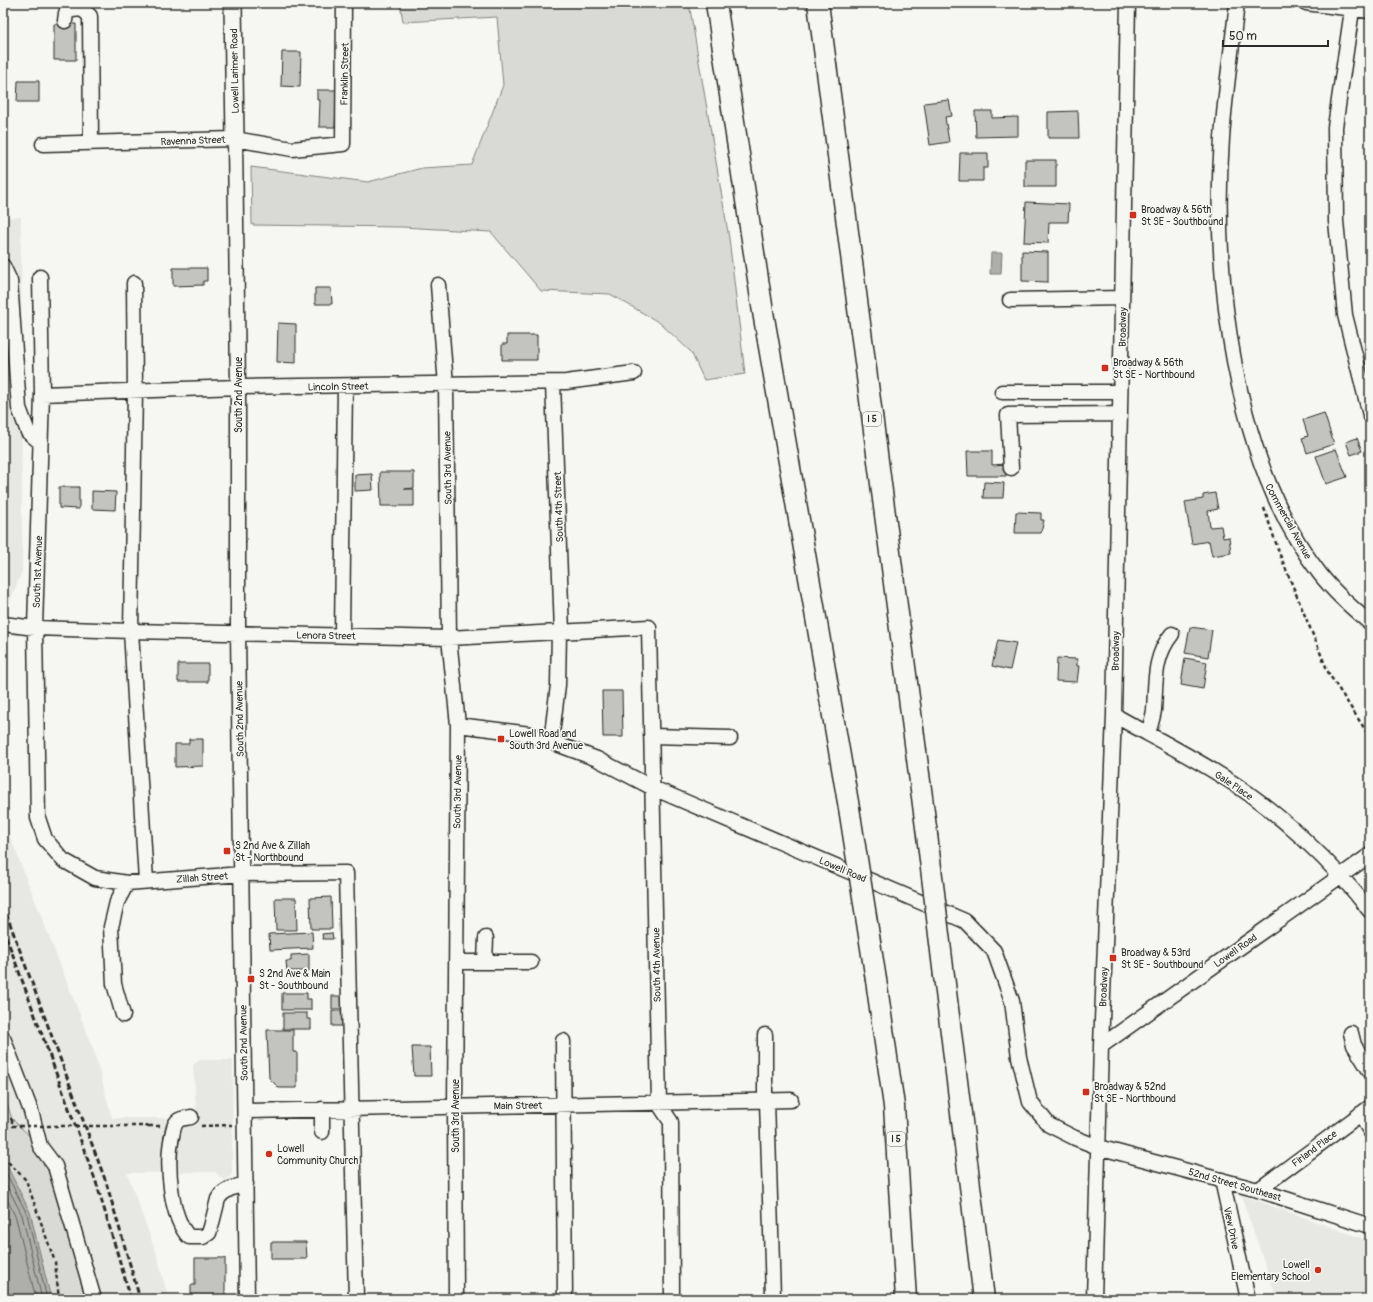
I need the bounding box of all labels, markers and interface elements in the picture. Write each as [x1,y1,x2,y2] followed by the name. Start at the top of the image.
[1223,22,1328,48] scale bar
[228,28,242,114] street label: Lowell Larimer Road
[1229,29,1257,44] text: 50 m
[338,42,352,106] street label: Franklin Street
[160,134,227,148] street label: Ravenna Street
[1141,204,1224,228] place label: Broadway & 56th St SE - Southbound
[1128,210,1138,220] marker: Broadway & 56th St SE - Southbound
[1117,306,1129,347] street label: Broadway
[233,357,245,433] street label: South 2nd Avenue
[1113,357,1195,381] place label: Broadway & 56th St SE - Northbound
[1100,363,1110,373] marker: Broadway & 56th St SE - Northbound
[308,380,369,394] street label: Lincoln Street
[863,412,881,426] road number: I 5
[441,431,455,505] street label: South 3rd Avenue
[552,470,566,543] street label: South 4th Street
[1262,482,1314,561] street label: Commercial Avenue
[31,536,45,608] street label: South 1st Avenue
[296,629,357,643] street label: Lenora Street
[1110,630,1122,671] street label: Broadway
[233,681,247,757] street label: South 2nd Avenue
[509,728,583,752] place label: Lowell Road and South 3rd Avenue
[496,734,506,744] marker: Lowell Road and South 3rd Avenue
[451,755,465,829] street label: South 3rd Avenue
[1212,769,1255,803] street label: Gale Place
[235,840,310,864] place label: S 2nd Ave & Zillah St - Northbound
[222,846,232,856] marker: S 2nd Ave & Zillah St - Northbound
[817,855,868,885] street label: Lowell Road
[176,870,229,886] street label: Zillah Street
[650,928,664,1002] street label: South 4th Avenue
[1212,931,1260,970] street label: Lowell Road
[1121,947,1204,971] place label: Broadway & 53rd St SE - Southbound
[1108,953,1118,963] marker: Broadway & 53rd St SE - Southbound
[1097,966,1111,1007] street label: Broadway
[259,968,331,992] place label: S 2nd Ave & Main St - Southbound
[246,974,256,984] marker: S 2nd Ave & Main St - Southbound
[237,1005,251,1081] street label: South 2nd Avenue
[450,1079,462,1153] street label: South 3rd Avenue
[1094,1081,1176,1105] place label: Broadway & 52nd St SE - Northbound
[1081,1087,1091,1097] marker: Broadway & 52nd St SE - Northbound
[494,1100,543,1112] street label: Main Street
[1290,1128,1340,1170] street label: Firland Place
[887,1132,905,1146] road number: I 5
[277,1143,358,1167] place label: Lowell Community Church
[264,1149,274,1159] marker: Lowell Community Church
[1187,1166,1283,1204] street label: 52nd Street Southeast
[1221,1206,1241,1251] street label: View Drive
[1231,1259,1310,1283] place label: Lowell Elementary School
[1313,1265,1323,1275] marker: Lowell Elementary School

